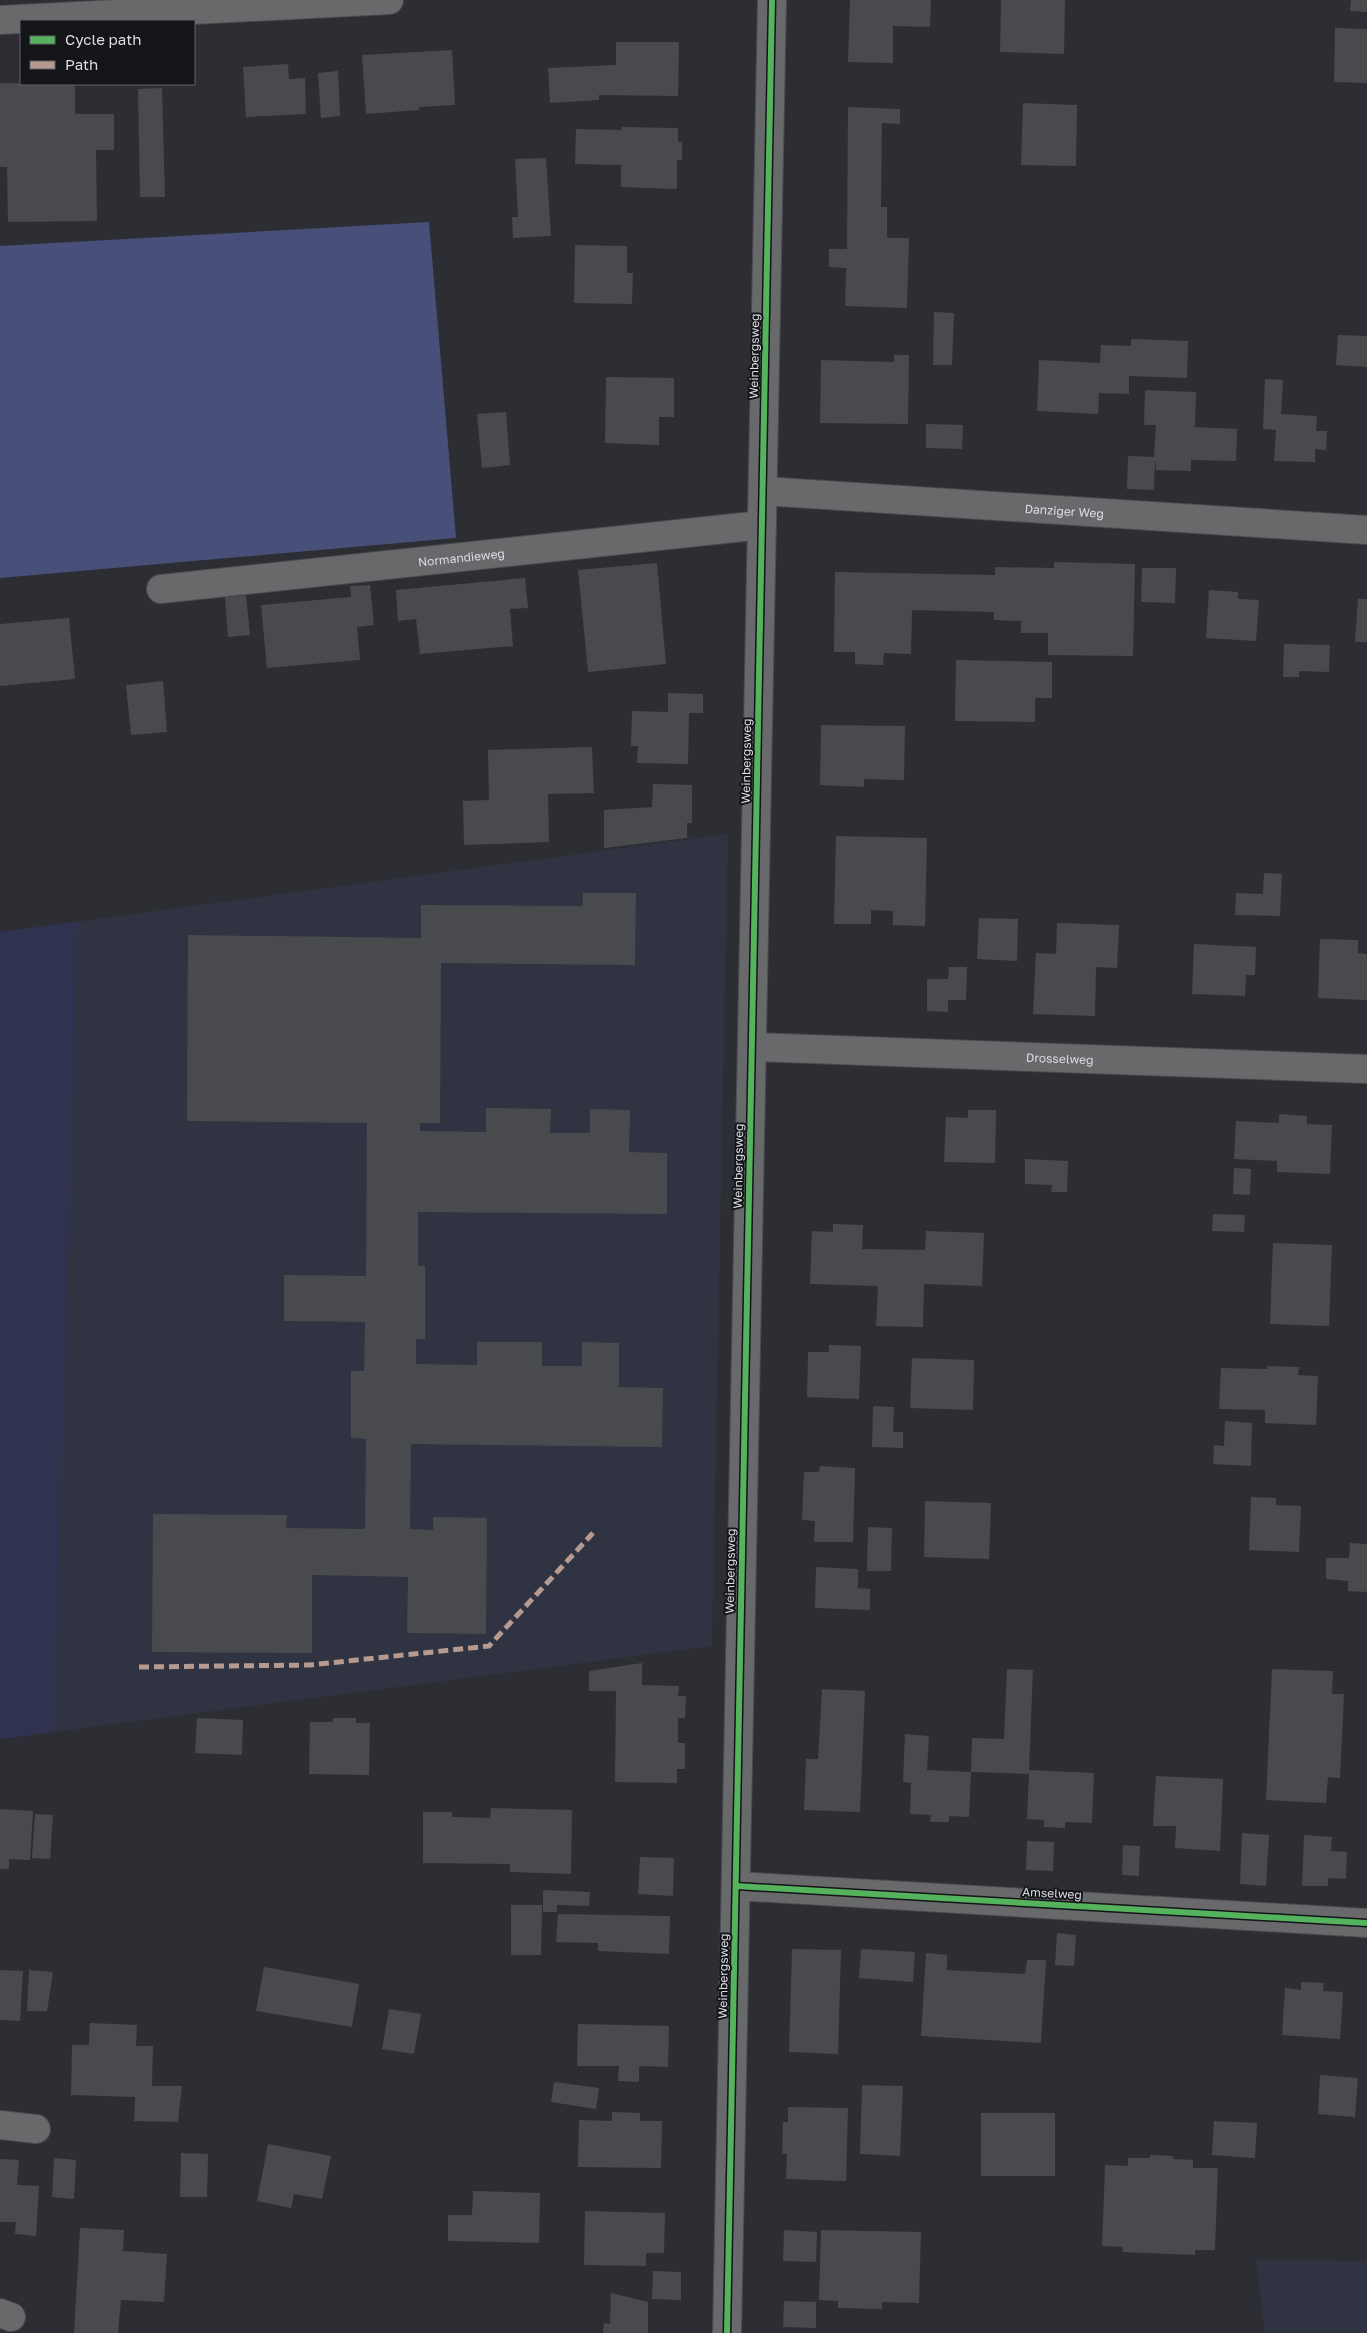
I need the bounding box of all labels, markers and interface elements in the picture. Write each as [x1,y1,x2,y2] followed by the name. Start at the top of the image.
[20,20,195,85] legend
[65,30,141,48] text: Cycle path
[65,55,98,73] text: Path
[746,313,762,399] street label: Weinbergsweg
[1024,500,1104,521] street label: Danziger Weg
[417,545,505,569] street label: Normandieweg
[738,718,754,804] street label: Weinbergsweg
[1026,1049,1094,1067] street label: Drosselweg
[730,1123,746,1209] street label: Weinbergsweg
[722,1528,738,1614] street label: Weinbergsweg
[1022,1884,1082,1902] street label: Amselweg
[715,1933,731,2019] street label: Weinbergsweg

